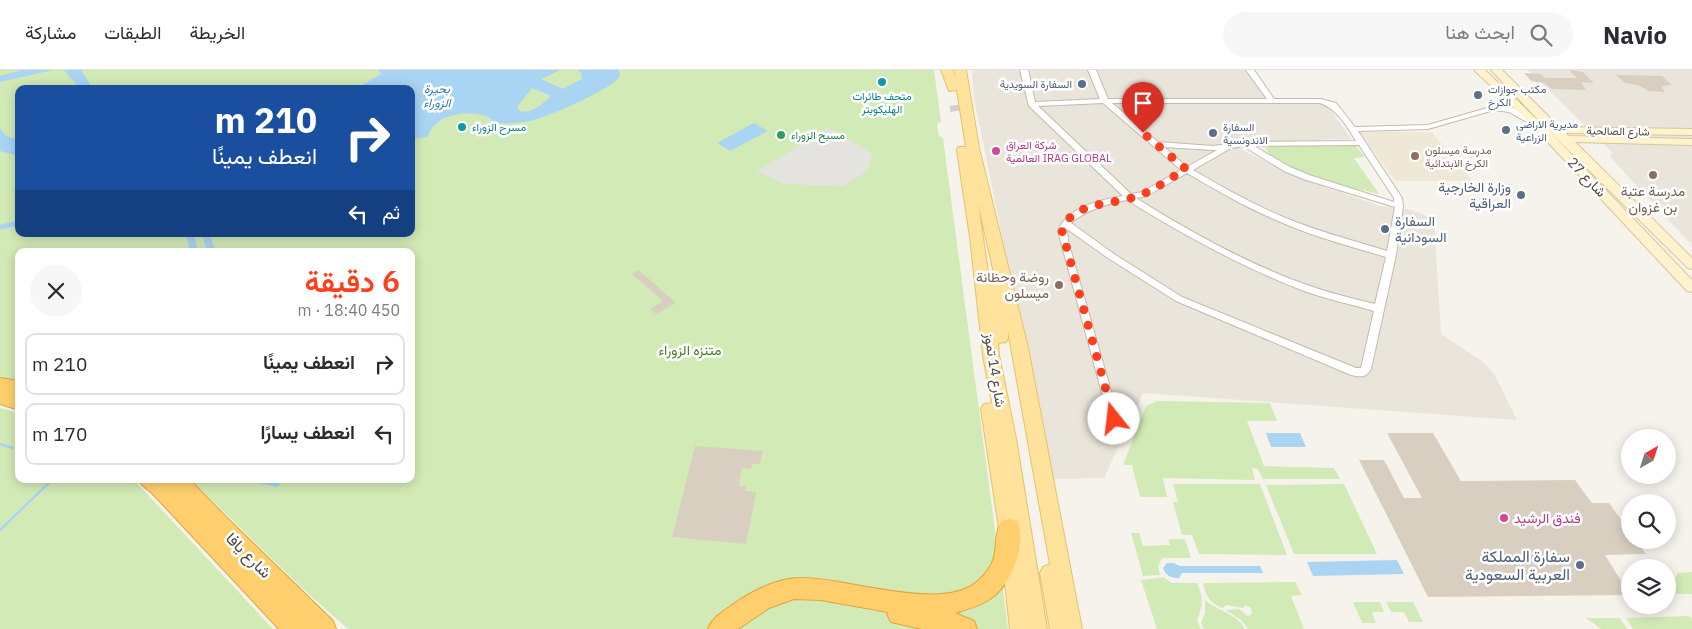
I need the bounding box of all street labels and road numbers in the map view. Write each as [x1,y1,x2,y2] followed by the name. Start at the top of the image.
[1586,123,1650,140] street label: شارع الصالحية
[1562,153,1610,202] street label: شارع 27
[978,331,1010,409] street label: شارع 14 تموز
[220,528,276,584] street label: شارع يافا

